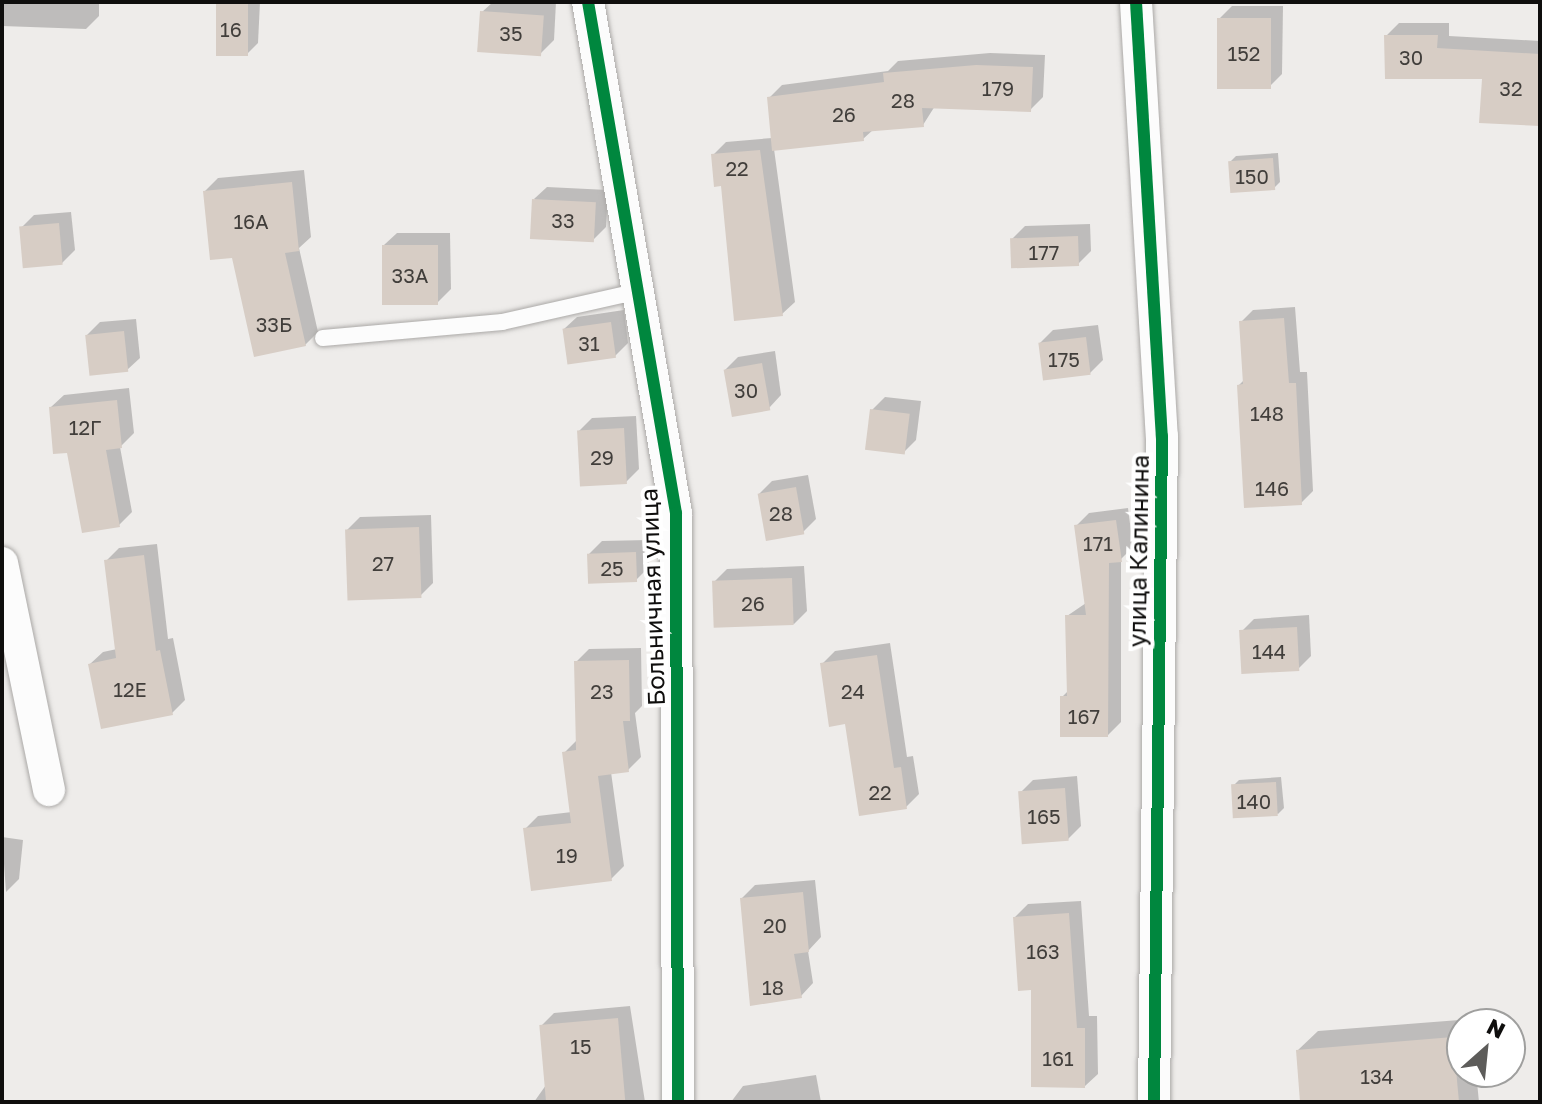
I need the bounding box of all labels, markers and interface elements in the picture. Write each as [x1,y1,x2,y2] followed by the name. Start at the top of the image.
[220,17,242,41] house number: 16
[499,21,523,45] house number: 35
[1228,41,1260,65] house number: 152
[1399,45,1423,69] house number: 30
[982,76,1014,100] house number: 179
[1499,76,1523,100] house number: 32
[891,88,915,112] house number: 28
[832,102,856,126] house number: 26
[725,156,749,180] house number: 22
[1235,164,1269,188] house number: 150
[551,208,575,232] house number: 33
[233,209,269,233] house number: 16А
[1029,240,1059,264] house number: 177
[392,263,428,287] house number: 33А
[256,312,292,336] house number: 33Б
[578,331,600,355] house number: 31
[1048,347,1080,371] house number: 175
[734,378,758,402] house number: 30
[1250,401,1284,425] house number: 148
[69,415,101,439] house number: 12Г
[590,445,614,469] house number: 29
[1122,454,1154,648] street label: улица Калинина
[1255,476,1289,500] house number: 146
[634,488,670,706] street label: Больничная улица
[769,501,793,525] house number: 28
[1083,531,1113,555] house number: 171
[372,551,394,575] house number: 27
[600,556,624,580] house number: 25
[741,591,765,615] house number: 26
[1252,639,1286,663] house number: 144
[113,677,147,701] house number: 12Е
[590,679,614,703] house number: 23
[841,679,865,703] house number: 24
[1068,704,1100,728] house number: 167
[868,780,892,804] house number: 22
[1237,789,1271,813] house number: 140
[1027,804,1061,828] house number: 165
[556,843,578,867] house number: 19
[763,913,787,937] house number: 20
[1026,939,1060,963] house number: 163
[762,975,784,999] house number: 18
[1446,1008,1526,1088] north arrow
[1483,1012,1510,1044] text: N
[570,1034,592,1058] house number: 15
[1042,1046,1074,1070] house number: 161
[1360,1064,1394,1088] house number: 134

